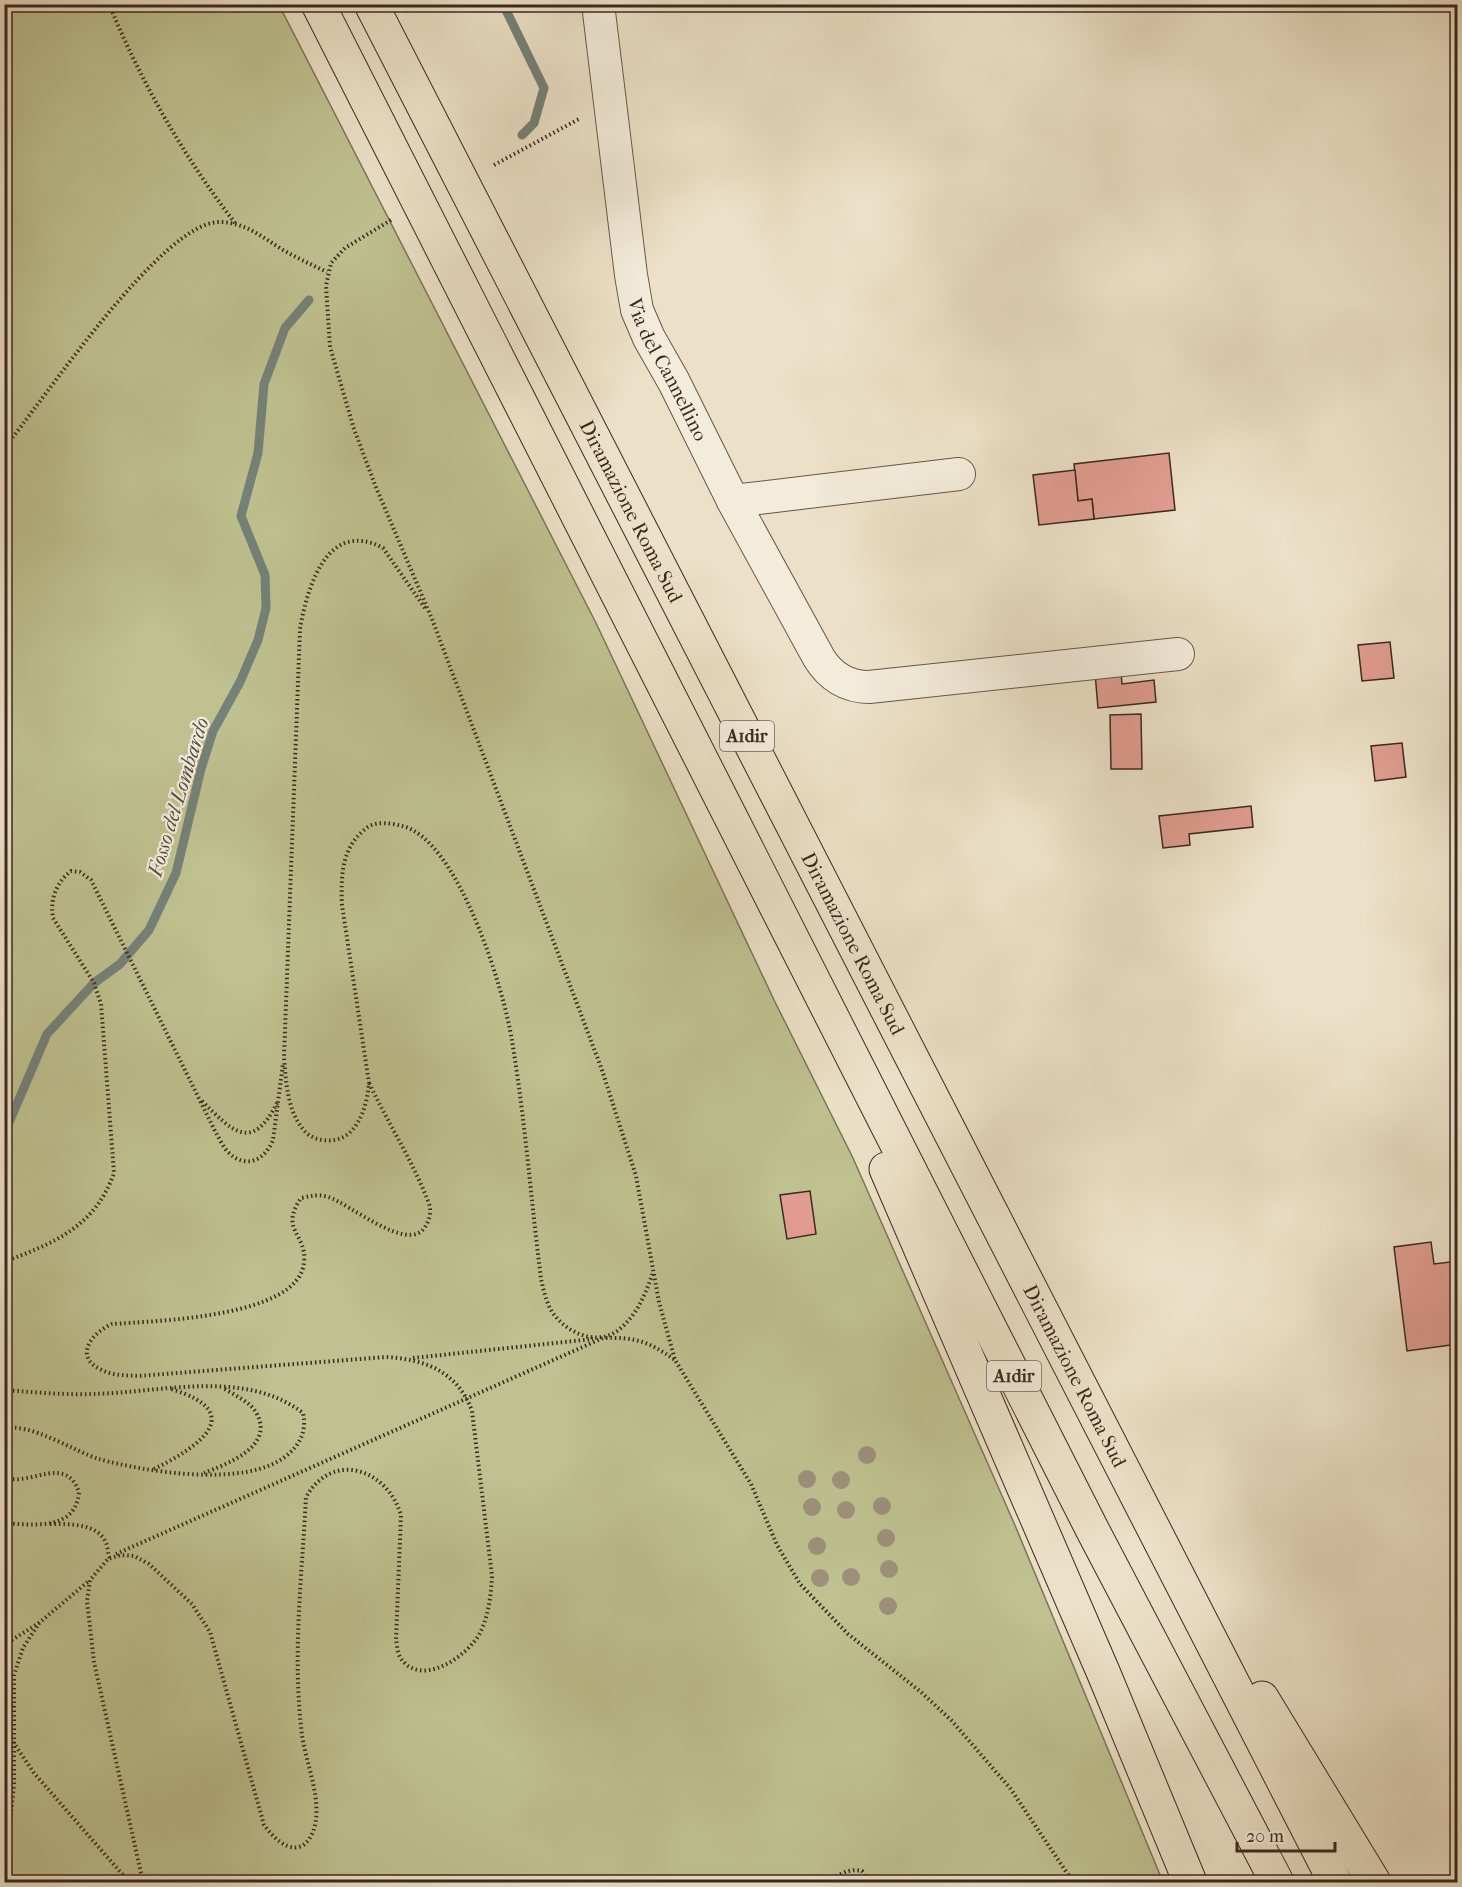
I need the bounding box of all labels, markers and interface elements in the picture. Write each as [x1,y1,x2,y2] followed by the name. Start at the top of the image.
[623,295,712,445] street label: Via del Cannellino
[574,416,688,607] street label: Diramazione Roma Sud
[142,715,214,880] water label: Fosso del Lombardo
[720,721,774,751] road number: A1dir
[796,849,910,1040] street label: Diramazione Roma Sud
[1018,1281,1132,1472] street label: Diramazione Roma Sud
[987,1361,1041,1391] road number: A1dir
[1237,1815,1334,1853] scale bar
[1246,1826,1284,1847] text: 20 m

